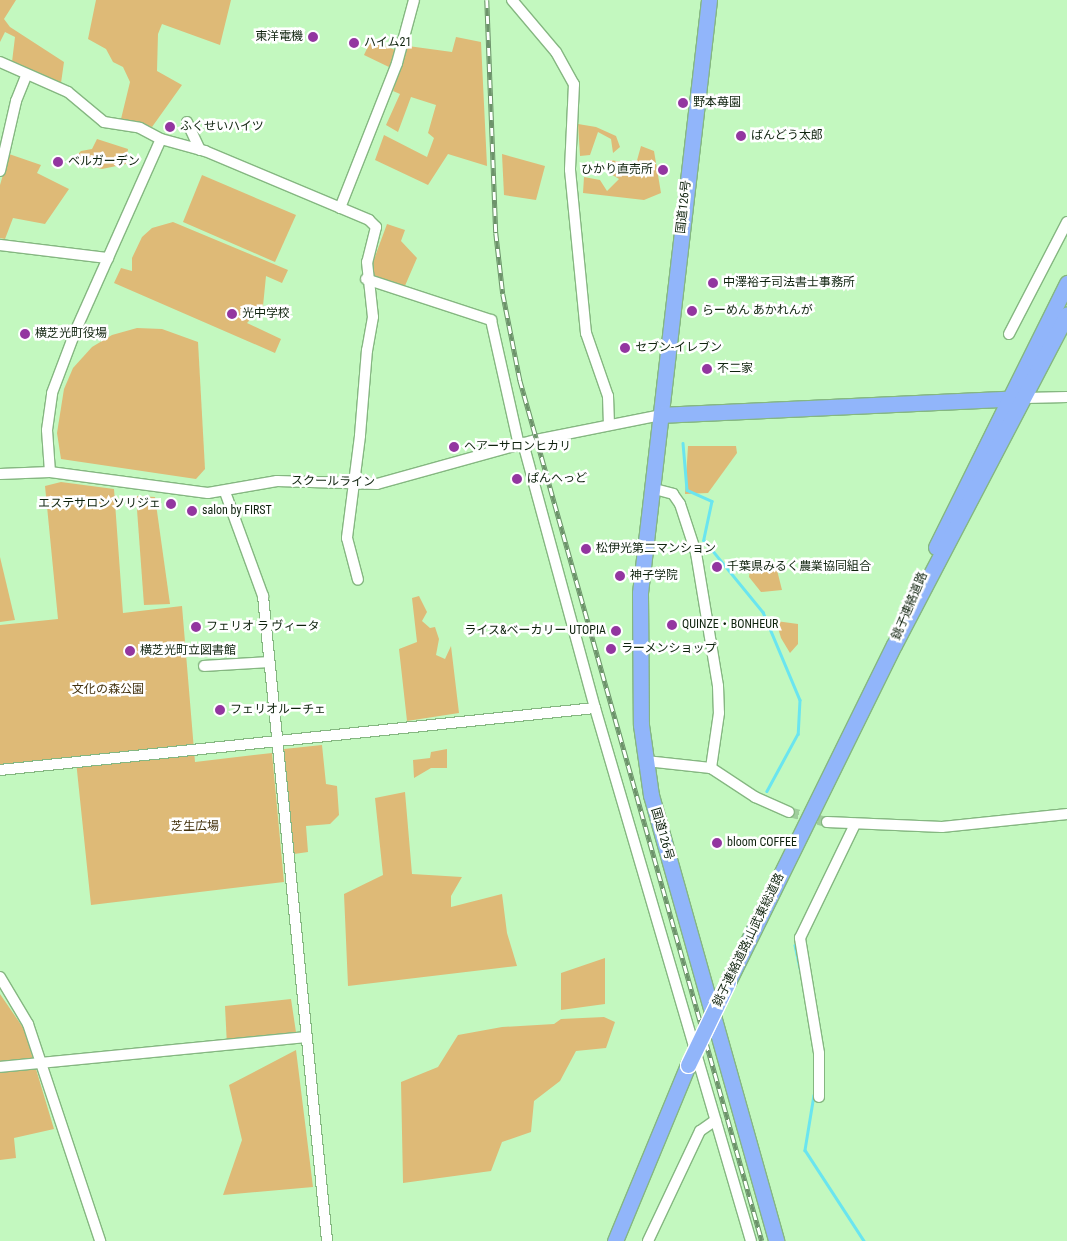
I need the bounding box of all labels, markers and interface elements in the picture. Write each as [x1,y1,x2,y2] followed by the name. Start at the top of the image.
[255,30,303,44] place label: 東洋電機
[307,31,319,43] marker: 東洋電機
[364,36,412,50] place label: ハイム21
[348,37,360,49] marker: ハイム21
[693,96,741,110] place label: 野本苺園
[677,97,689,109] marker: 野本苺園
[180,120,264,134] place label: ふくせいハイツ
[164,121,176,133] marker: ふくせいハイツ
[751,129,823,143] place label: ばんどう太郎
[735,130,747,142] marker: ばんどう太郎
[68,155,140,169] place label: ベルガーデン
[52,156,64,168] marker: ベルガーデン
[581,163,653,177] place label: ひかり直売所
[657,164,669,176] marker: ひかり直売所
[674,180,694,234] street label: 国道126号
[723,276,855,290] place label: 中澤裕子司法書士事務所
[707,277,719,289] marker: 中澤裕子司法書士事務所
[702,304,813,318] place label: らーめん あかれんが
[686,305,698,317] marker: らーめん あかれんが
[242,307,290,321] place label: 光中学校
[226,308,238,320] marker: 光中学校
[35,327,107,341] place label: 横芝光町役場
[19,328,31,340] marker: 横芝光町役場
[635,341,722,355] place label: セブン-イレブン
[619,342,631,354] marker: セブン-イレブン
[717,362,753,376] place label: 不二家
[701,363,713,375] marker: 不二家
[464,440,571,454] place label: ヘアーサロンヒカリ
[448,441,460,453] marker: ヘアーサロンヒカリ
[527,472,587,486] place label: ぱんへっど
[511,473,523,485] marker: ぱんへっど
[291,474,375,490] street label: スクールライン
[38,497,161,511] place label: エステサロン ソリジェ
[165,498,177,510] marker: エステサロン ソリジェ
[202,504,272,518] place label: salon by FIRST
[186,505,198,517] marker: salon by FIRST
[596,542,716,556] place label: 松伊光第二マンション
[580,543,592,555] marker: 松伊光第二マンション
[727,560,871,574] place label: 千葉県みるく農業協同組合
[711,561,723,573] marker: 千葉県みるく農業協同組合
[630,569,678,583] place label: 神子学院
[614,570,626,582] marker: 神子学院
[889,570,931,642] street label: 銚子連絡道路
[682,618,778,632] place label: QUINZE・BONHEUR
[666,619,678,631] marker: QUINZE・BONHEUR
[206,620,320,634] place label: フェリオ ラ ヴィータ
[190,621,202,633] marker: フェリオ ラ ヴィータ
[464,624,606,638] place label: ライス&ベーカリー UTOPIA
[610,625,622,637] marker: ライス&ベーカリー UTOPIA
[621,642,717,656] place label: ラーメンショップ
[605,643,617,655] marker: ラーメンショップ
[140,644,236,658] place label: 横芝光町立図書館
[124,645,136,657] marker: 横芝光町立図書館
[72,683,144,697] park label: 文化の森公園
[230,703,326,717] place label: フェリオルーチェ
[214,704,226,716] marker: フェリオルーチェ
[648,806,676,862] street label: 国道126号
[171,820,219,834] park label: 芝生広場
[727,836,797,850] place label: bloom COFFEE
[711,837,723,849] marker: bloom COFFEE
[710,871,788,1009] street label: 銚子連絡道路;山武東総道路

